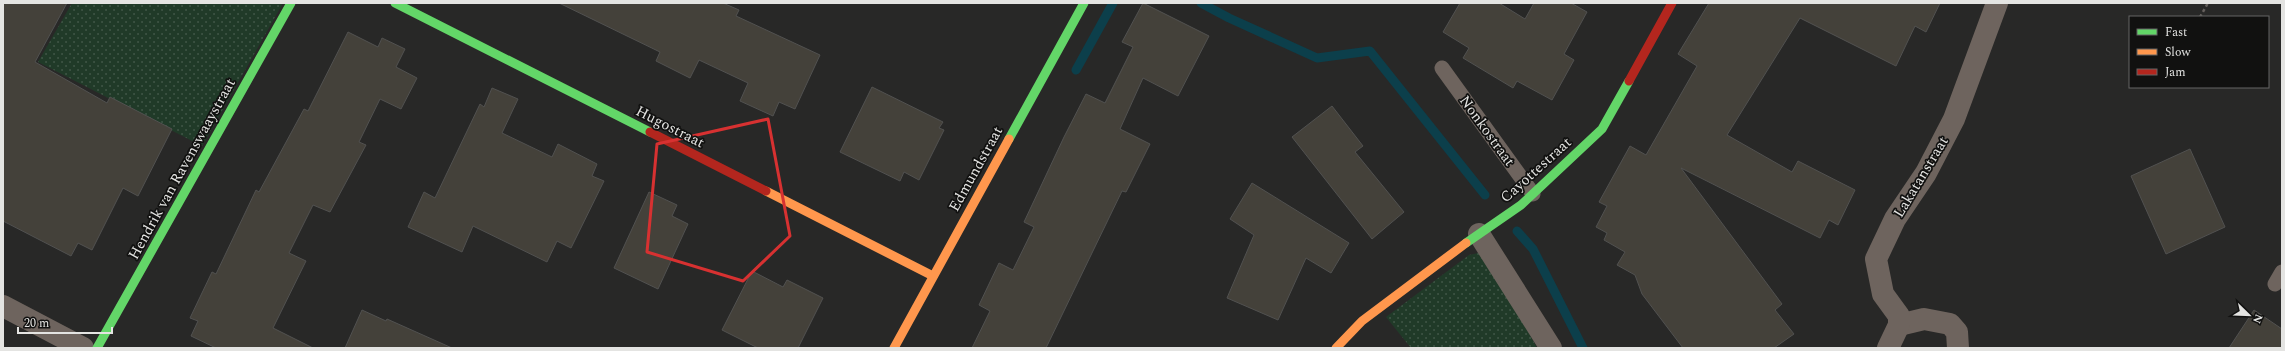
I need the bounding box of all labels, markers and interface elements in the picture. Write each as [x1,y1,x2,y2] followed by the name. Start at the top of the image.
[2129,16,2269,88] legend
[2165,23,2187,42] text: Fast
[2165,43,2191,62] text: Slow
[2165,63,2186,82] text: Jam
[122,74,242,264] street label: Hendrik van Ravenswaaystraat
[1453,91,1521,171] street label: Nonkostraat
[632,100,708,154] street label: Hugostraat
[943,122,1009,216] street label: Edmundstraat
[1495,132,1577,208] street label: Cayottestraat
[1888,132,1954,222] street label: Lakatanstraat
[2229,295,2269,335] north arrow
[18,309,112,335] scale bar
[2248,311,2267,326] text: N
[24,314,49,333] text: 20 m

